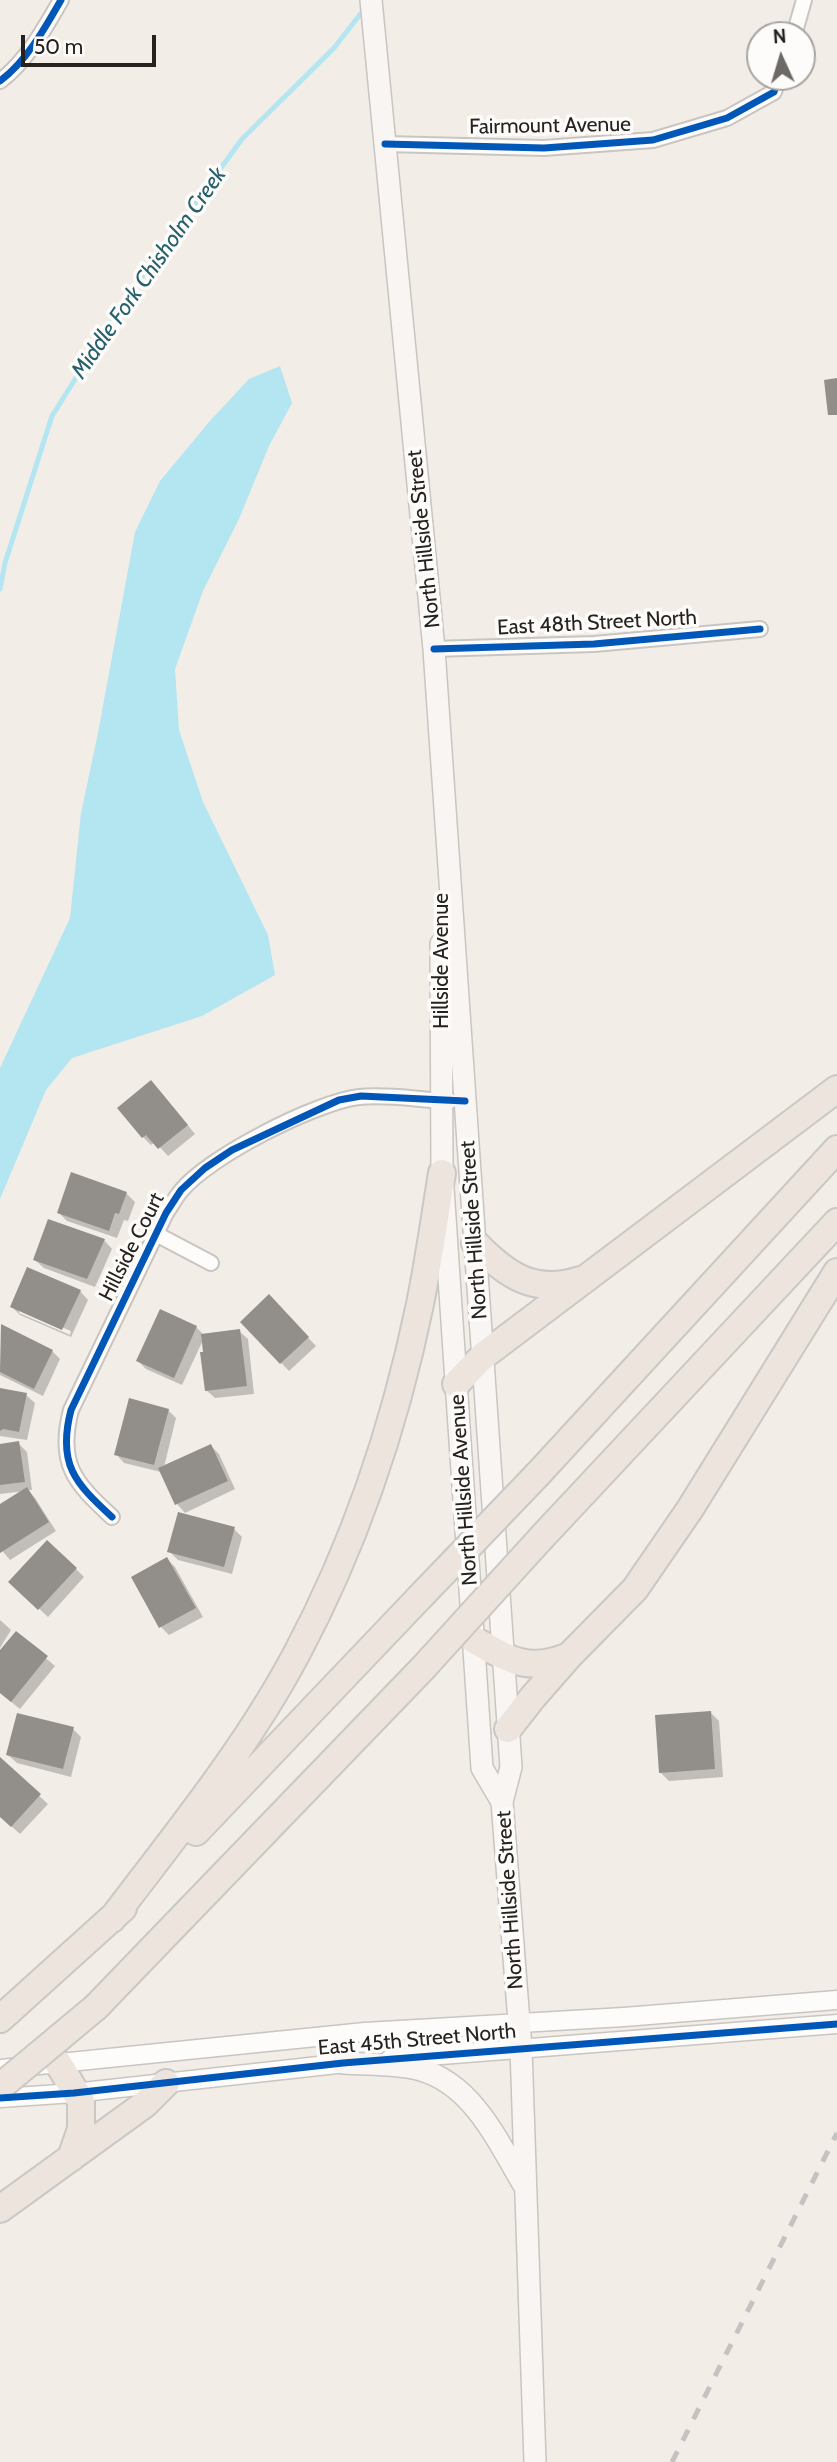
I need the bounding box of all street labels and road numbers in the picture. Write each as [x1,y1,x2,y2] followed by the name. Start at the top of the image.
[469,112,631,140] street label: Fairmount Avenue
[402,449,446,629] street label: North Hillside Street
[496,605,698,641] street label: East 48th Street North
[429,893,455,1029] street label: Hillside Avenue
[455,1140,493,1320] street label: North Hillside Street
[94,1189,170,1305] street label: Hillside Court
[445,1393,483,1587] street label: North Hillside Avenue
[491,1810,529,1990] street label: North Hillside Street
[317,2019,517,2061] street label: East 45th Street North

